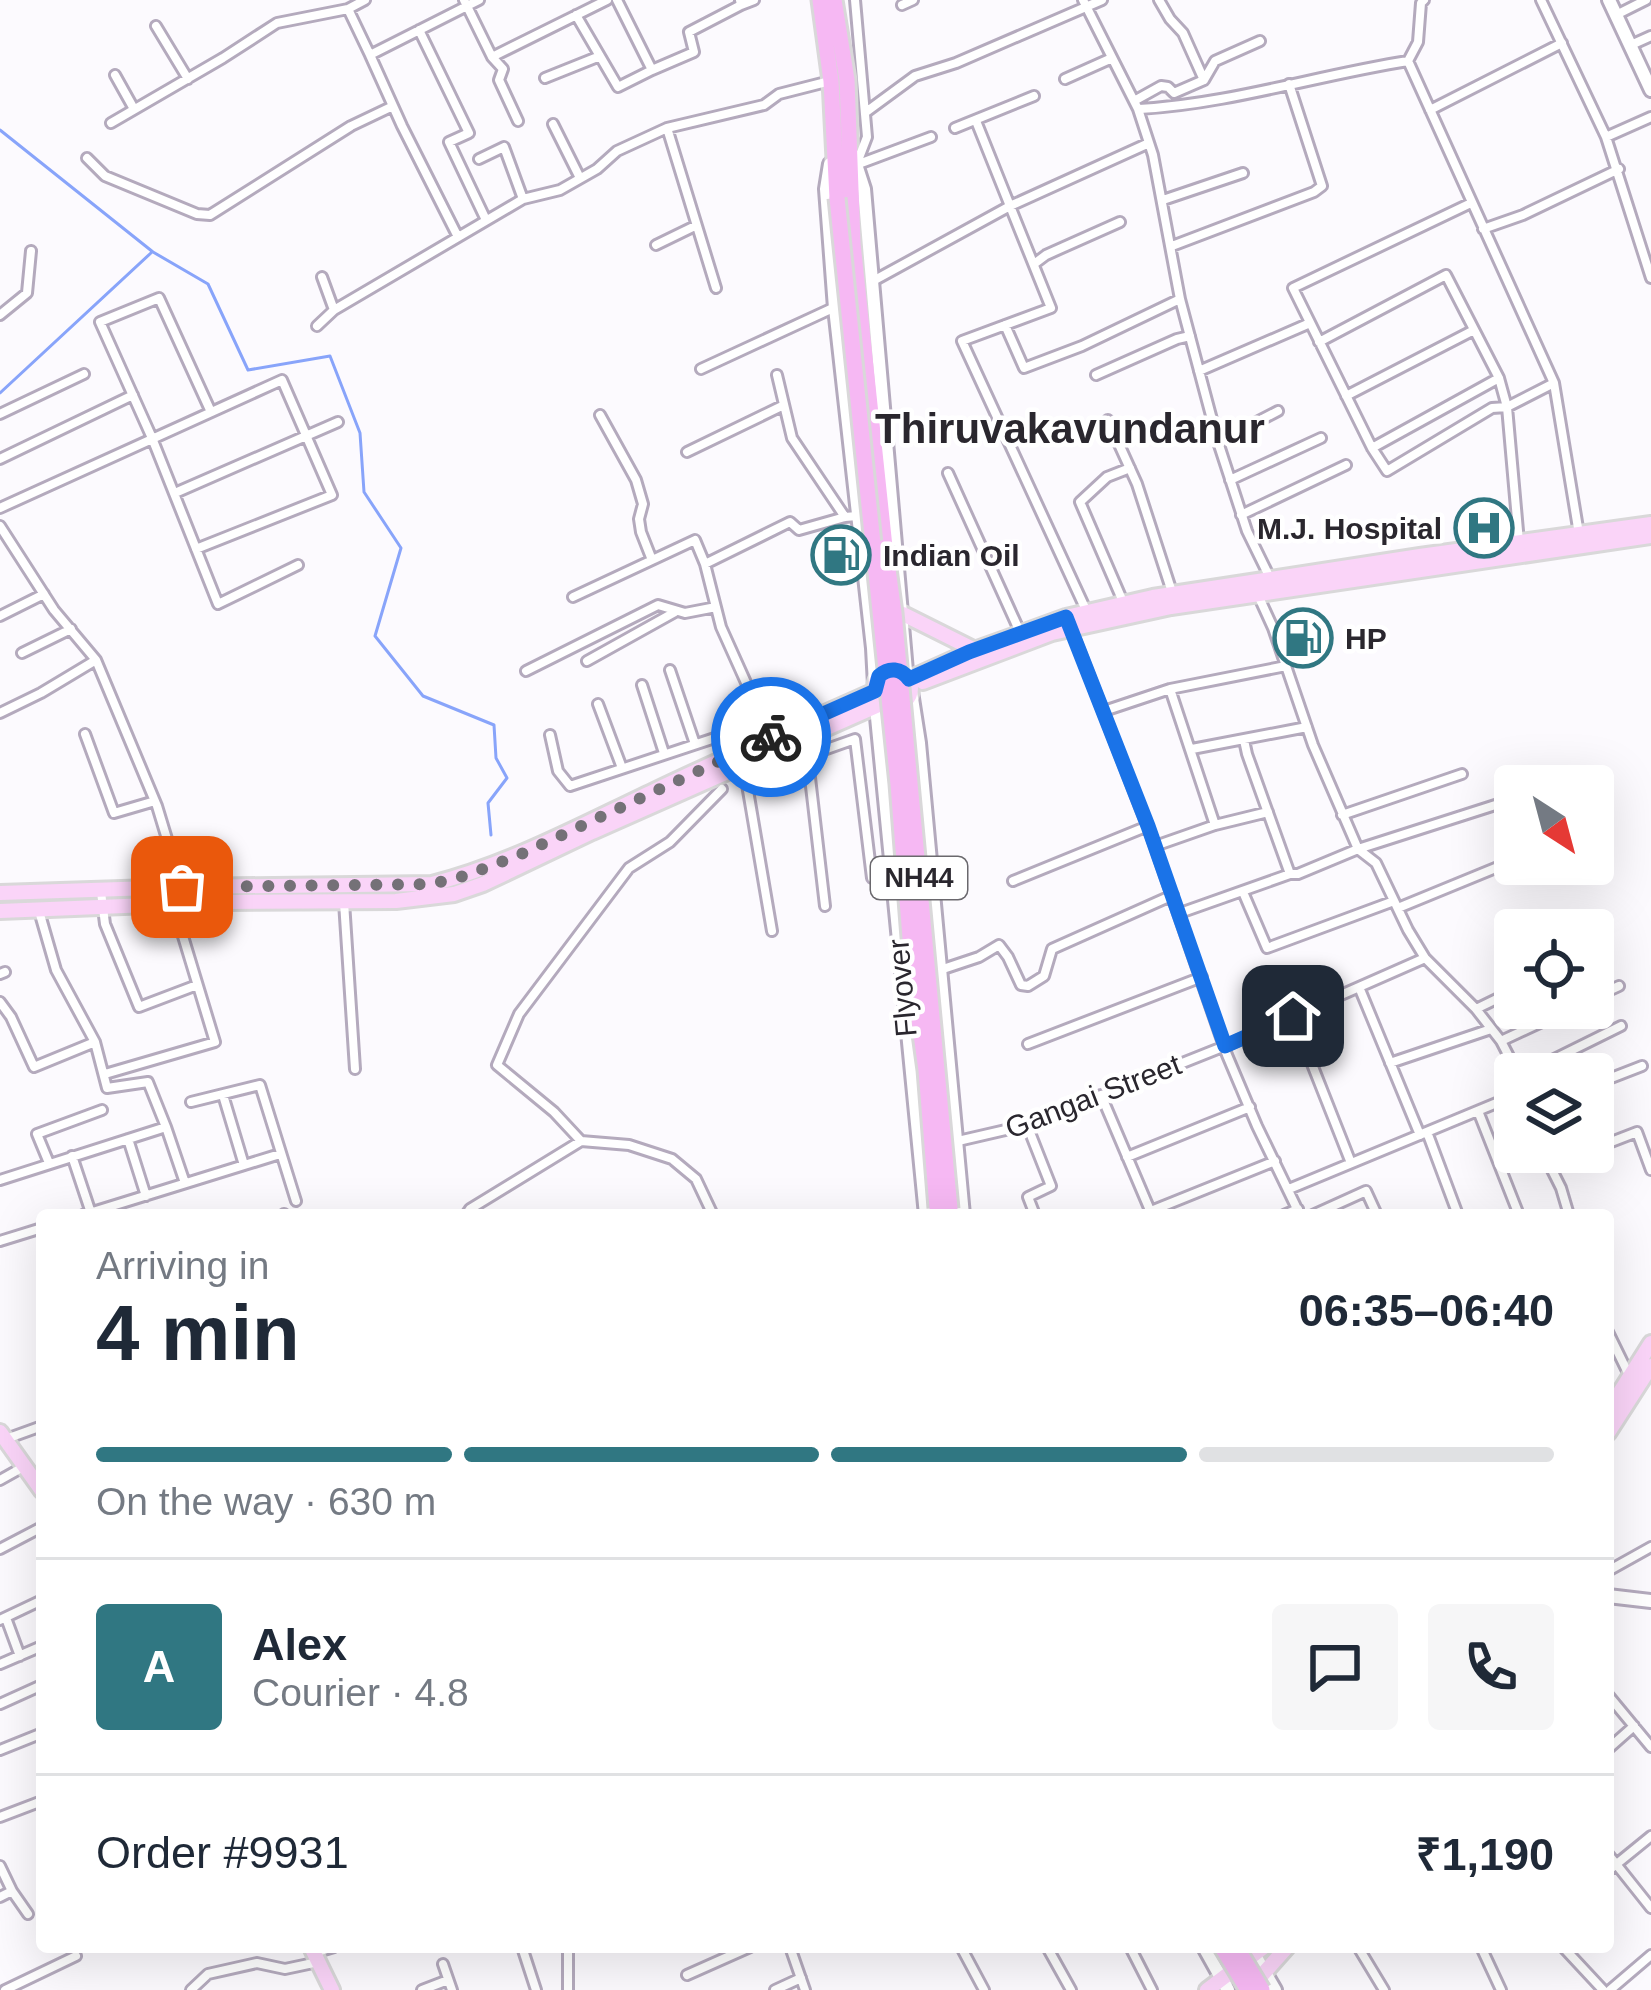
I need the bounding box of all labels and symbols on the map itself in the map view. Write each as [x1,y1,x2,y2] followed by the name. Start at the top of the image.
[875,405,1265,452] district label: Thiruvakavundanur
[1453,497,1515,559] hospital icon: M.J. Hospital
[1257,512,1442,545] place label: M.J. Hospital
[810,524,872,586] fuel station icon: Indian Oil
[883,539,1020,572] place label: Indian Oil
[1272,607,1334,669] fuel station icon: HP
[1345,622,1387,655] place label: HP
[711,677,831,797] courier
[1494,765,1614,885] north arrow
[131,836,233,938] pin
[871,857,967,899] road number: NH44
[881,938,923,1038] street label: Flyover
[1242,965,1344,1067] pin
[1001,1047,1186,1145] street label: Gangai Street

